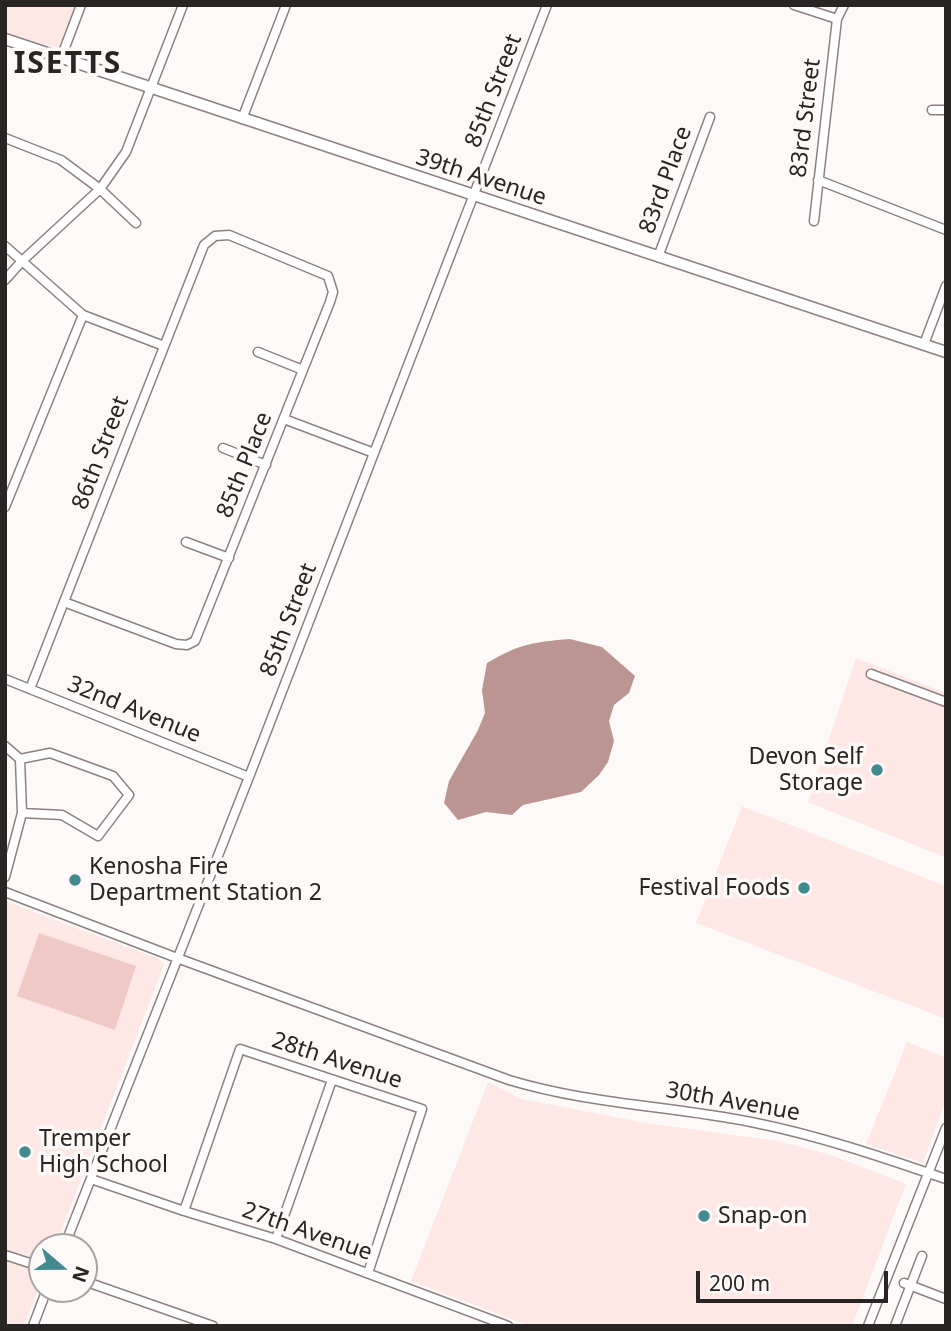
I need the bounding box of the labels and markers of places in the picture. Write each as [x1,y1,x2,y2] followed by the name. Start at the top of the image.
[748,743,863,797] place label: Devon Self Storage
[869,762,885,778] marker: Devon Self Storage
[89,853,322,907] place label: Kenosha Fire Department Station 2
[67,872,83,888] marker: Kenosha Fire Department Station 2
[638,874,790,902] place label: Festival Foods
[796,880,812,896] marker: Festival Foods
[39,1125,168,1179] place label: Tremper High School
[17,1144,33,1160] marker: Tremper High School
[718,1202,807,1230] place label: Snap-on
[696,1208,712,1224] marker: Snap-on

